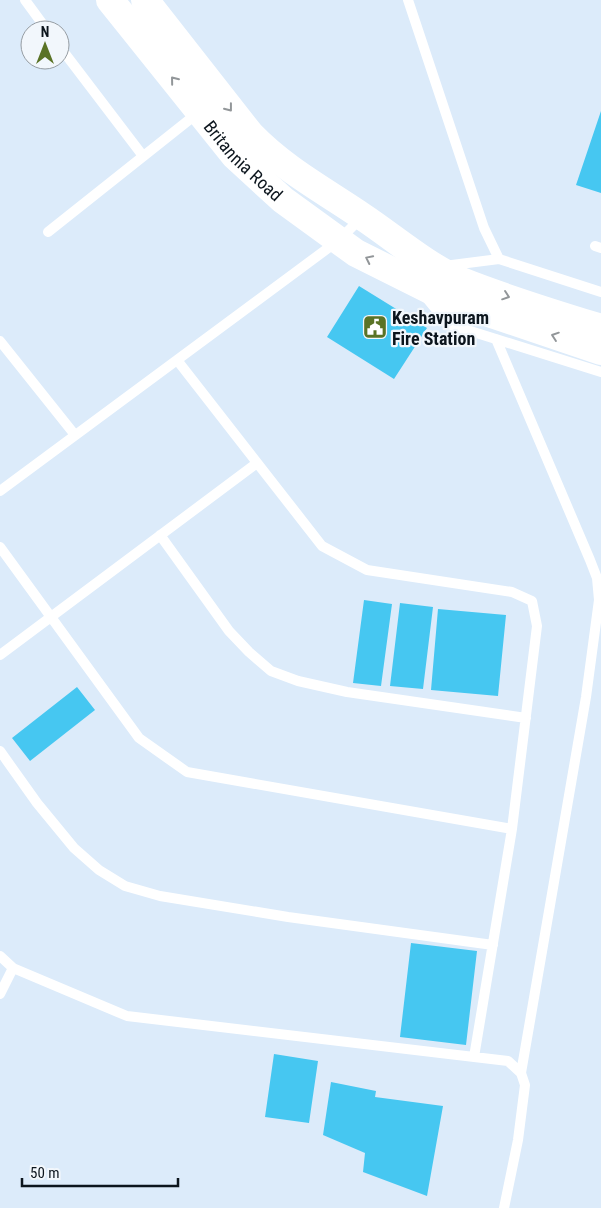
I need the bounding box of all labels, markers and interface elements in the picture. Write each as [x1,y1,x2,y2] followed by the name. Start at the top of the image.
[20,20,70,70] north arrow
[41,24,49,40] text: N
[170,76,179,85] one-way arrow
[223,102,232,111] one-way arrow
[200,116,287,205] street label: Britannia Road
[365,255,374,265] one-way arrow
[501,290,509,300] one-way arrow
[392,307,489,349] place label: Keshavpuram Fire Station
[362,314,388,340] public building icon: Keshavpuram Fire Station
[551,332,560,342] one-way arrow
[22,1156,179,1188] scale bar
[30,1164,60,1182] text: 50 m

